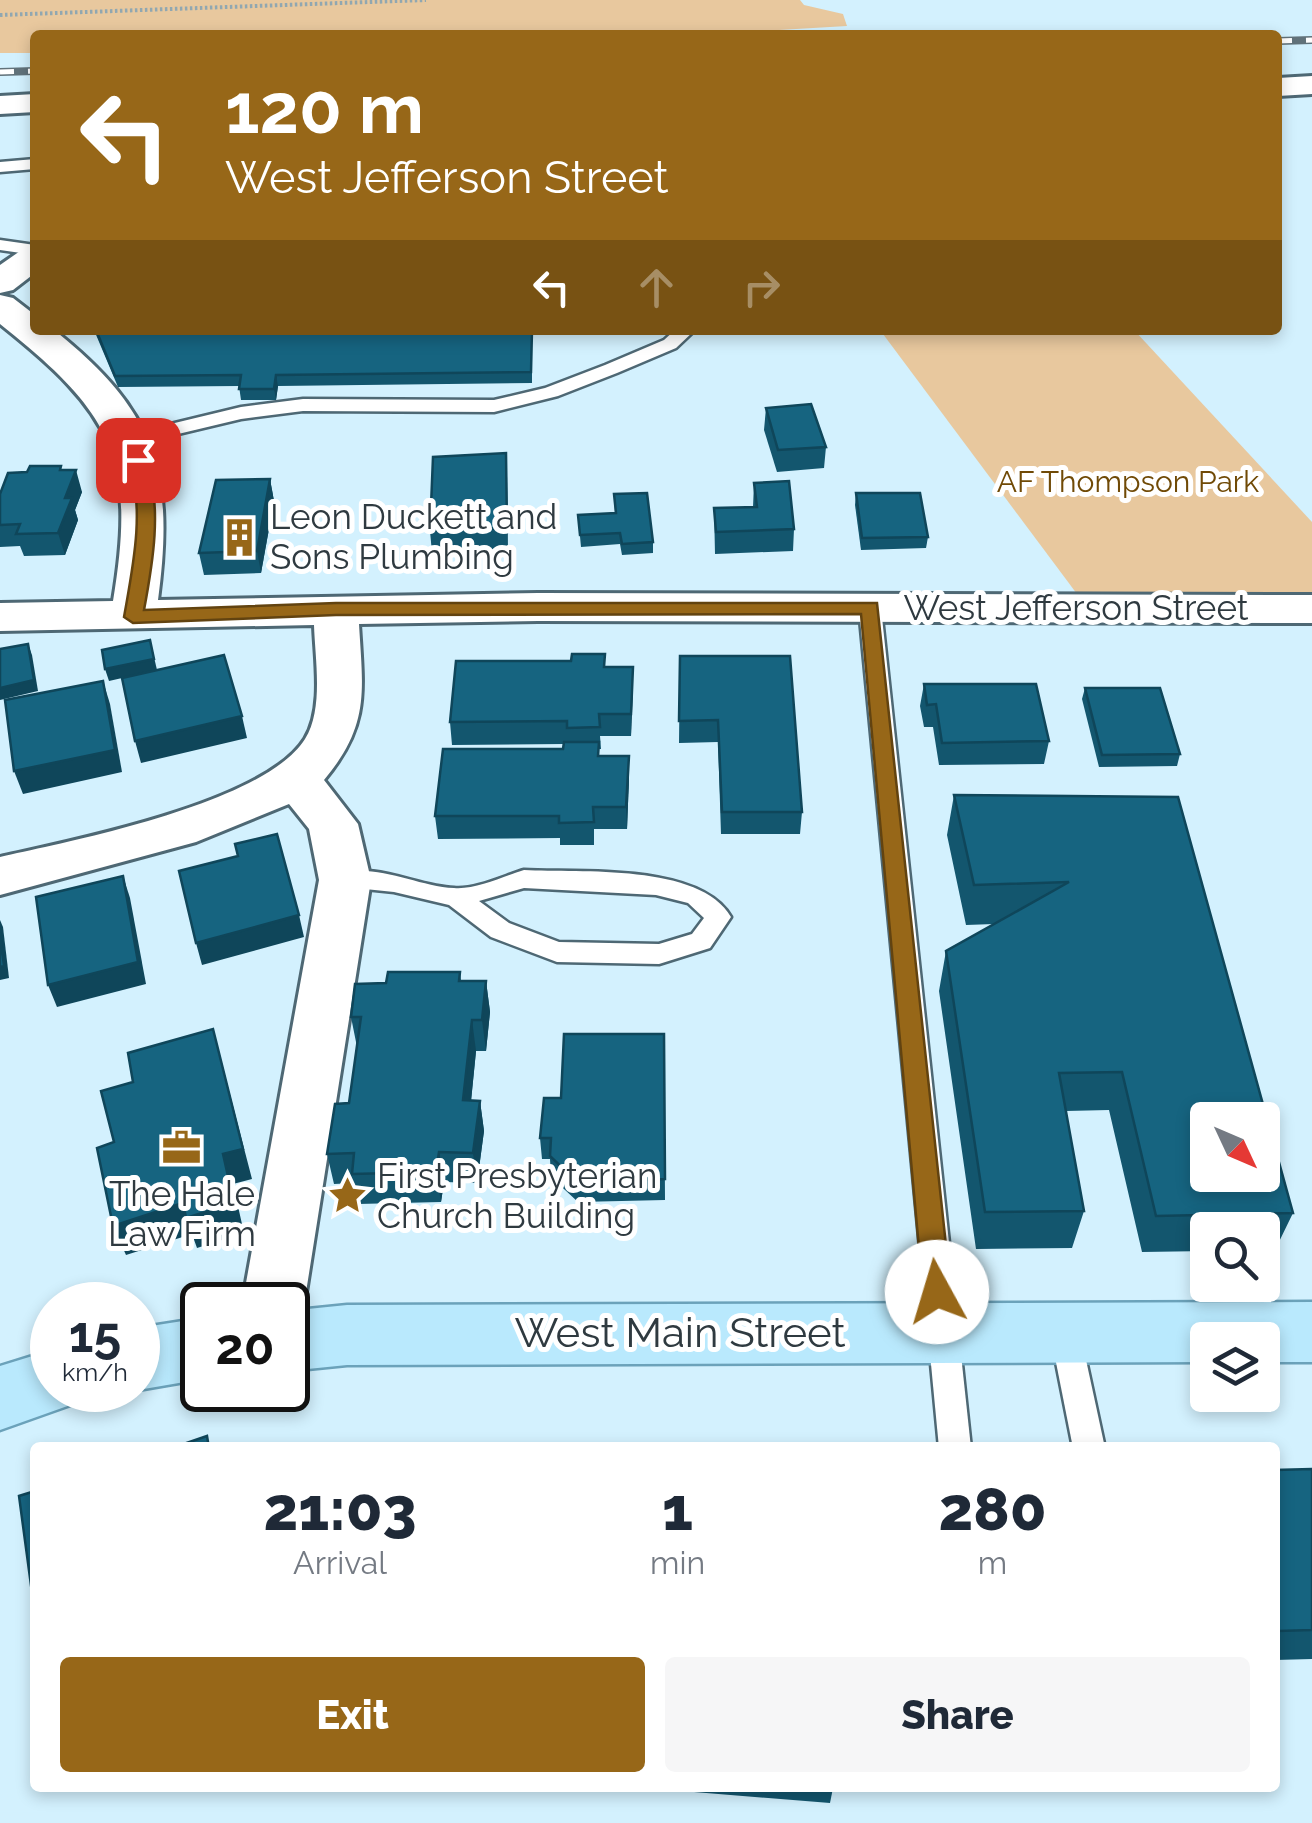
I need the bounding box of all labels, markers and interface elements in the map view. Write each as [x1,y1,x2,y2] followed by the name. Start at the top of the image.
[225,67,424,149] text: 120 m
[60,70,190,200] icon: left
[225,151,669,204] text: West Jefferson Street
[524,260,579,315] icon: left
[629,260,684,315] icon: ahead
[734,260,789,315] icon: right
[96,418,181,503] pin
[111,433,166,488] icon: arrive
[997,464,1259,499] park label: AF Thompson Park
[270,496,557,577] place label: Leon Duckett and Sons Plumbing
[219,516,261,558] building icon: Leon Duckett and Sons Plumbing
[903,587,1249,628] street label: West Jefferson Street
[1190,1102,1280,1192] north arrow
[1190,1102,1280,1412] map controls
[161,1126,203,1168] office icon: The Hale Law Firm
[377,1155,657,1236] place label: First Presbyterian Church Building
[108,1173,256,1254] place label: The Hale Law Firm
[326,1175,368,1217] place icon: First Presbyterian Church Building
[1190,1212,1280,1302] button: search
[885,1240,989,1344] position arrow
[180,1282,310,1412] speed limit sign: 20
[69,1305,121,1364] text: 15
[514,1308,846,1357] street label: West Main Street
[1190,1322,1280,1412] button: layers
[62,1357,128,1387] text: km/h
[263,1474,417,1544] text: 21:03
[662,1474,693,1544] text: 1
[939,1474,1047,1544] text: 280
[293,1544,387,1581] text: Arrival
[650,1544,705,1581] text: min
[978,1544,1007,1581] text: m
[60,1657,645,1772] button: Exit
[665,1657,1250,1772] button: Share

